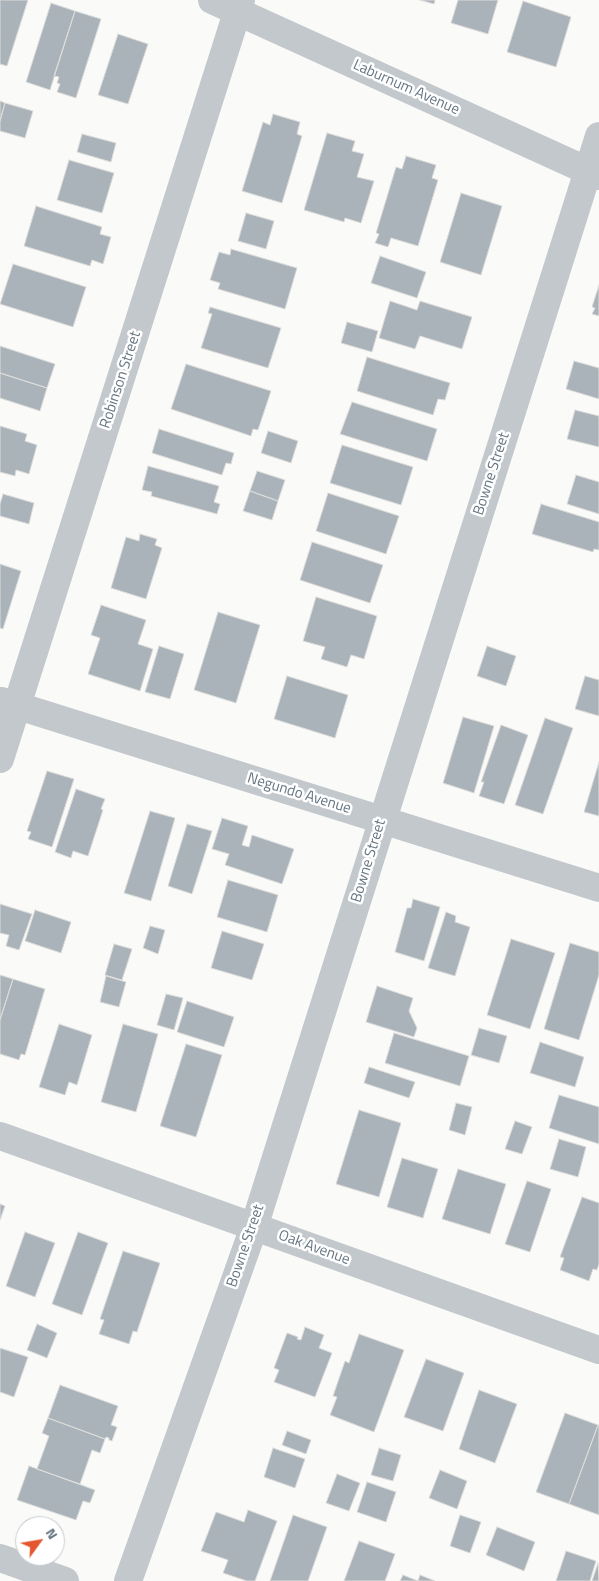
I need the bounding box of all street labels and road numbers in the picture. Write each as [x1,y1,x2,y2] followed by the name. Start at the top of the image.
[350,56,462,120] street label: Laburnum Avenue
[97,329,145,431] street label: Robinson Street
[470,430,514,518] street label: Bowne Street
[245,770,353,818] street label: Negundo Avenue
[348,817,390,905] street label: Bowne Street
[223,1202,269,1290] street label: Bowne Street
[276,1227,352,1269] street label: Oak Avenue

